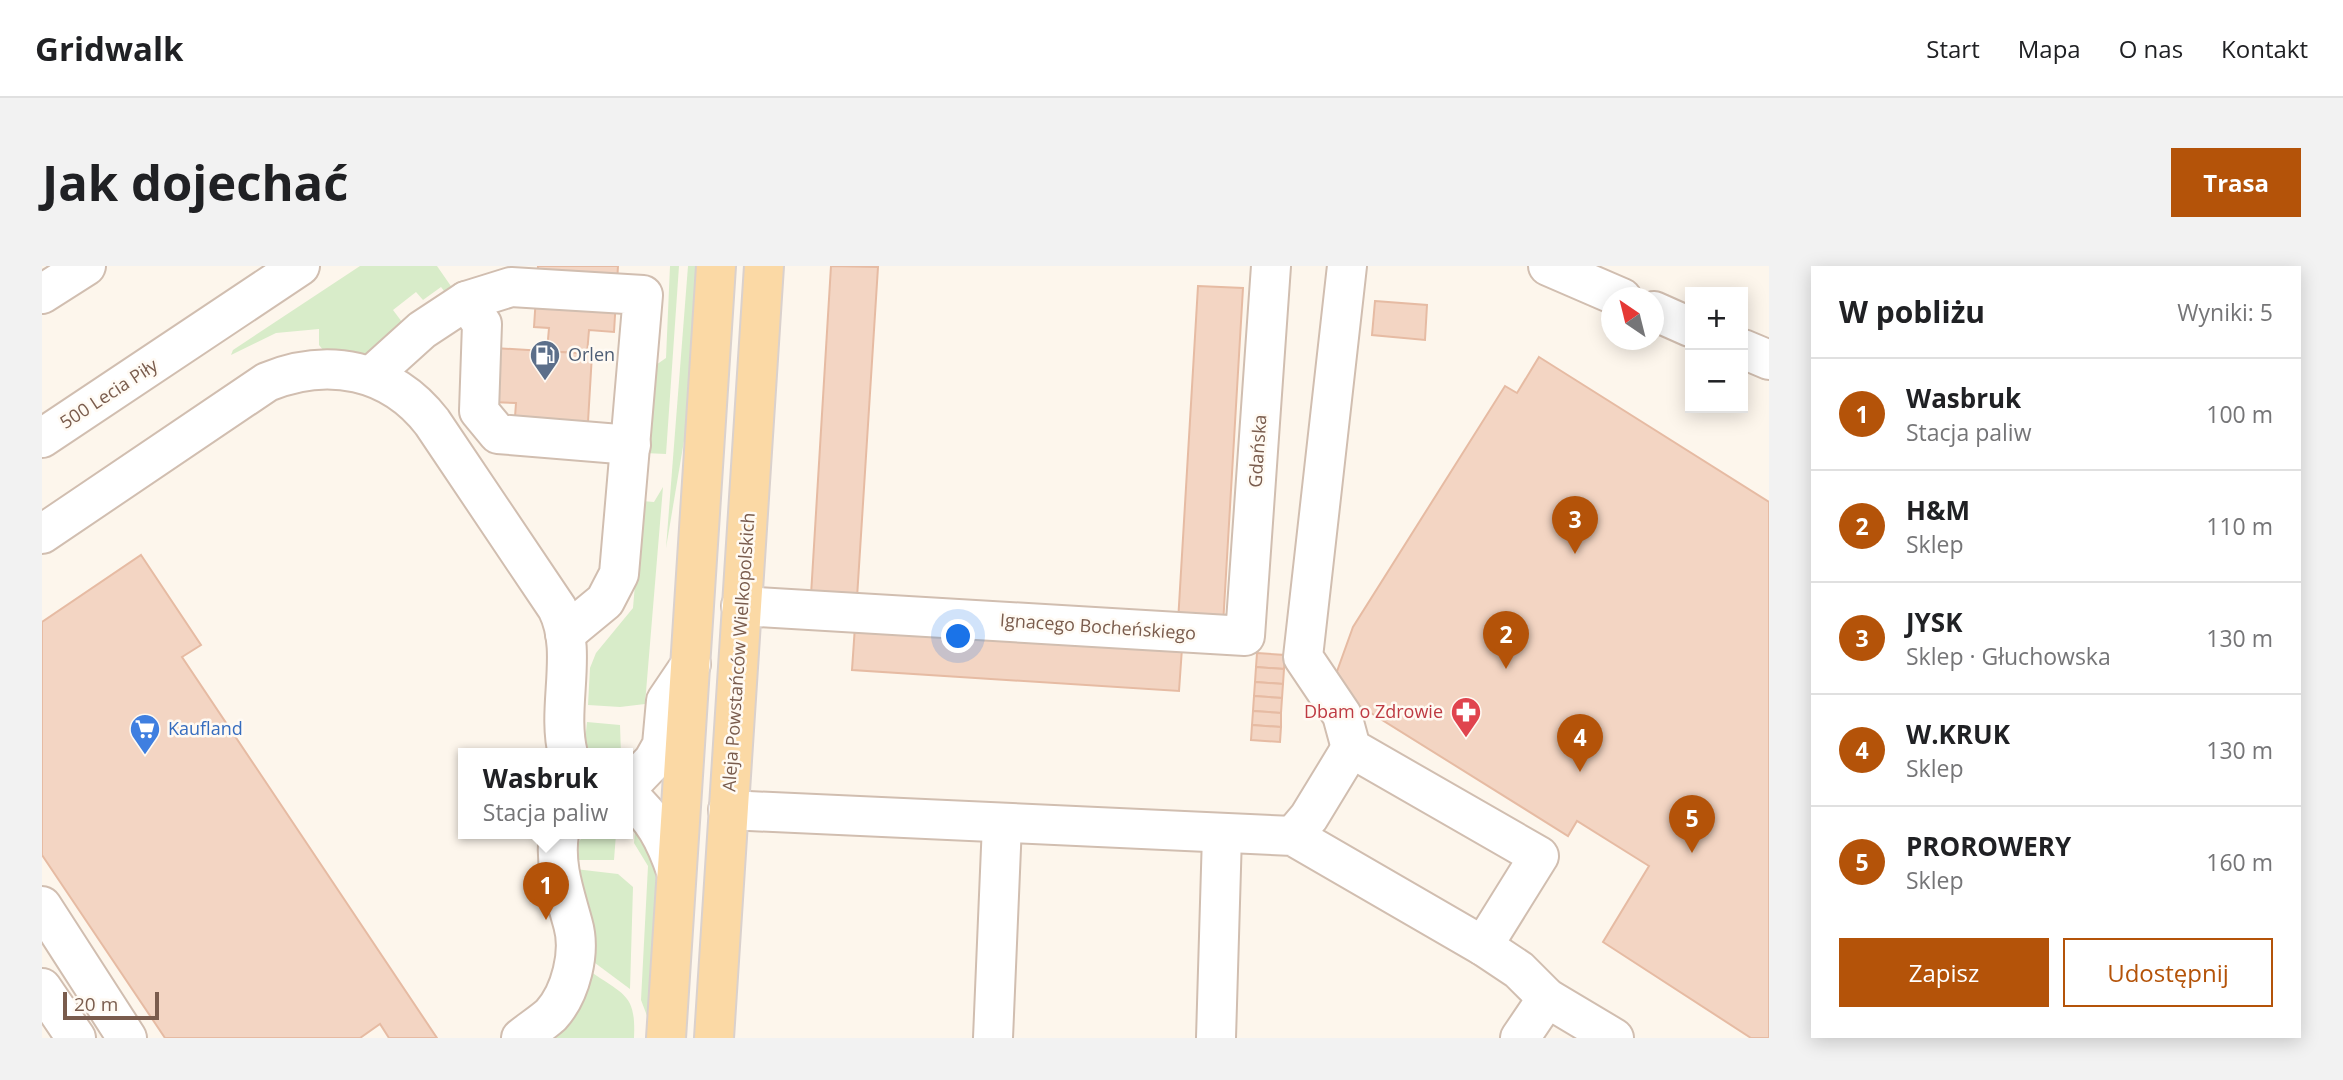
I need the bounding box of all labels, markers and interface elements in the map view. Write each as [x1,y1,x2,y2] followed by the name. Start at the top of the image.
[35,26,184,71] text: Gridwalk
[1926,32,1980,65] text: Start
[2018,32,2081,65] text: Mapa
[2119,32,2183,65] text: O nas
[2221,32,2308,65] text: Kontakt
[2171,148,2301,217] button: Trasa
[42,149,348,215] text: Jak dojechać
[1601,287,1664,350] north arrow
[1685,287,1748,413] map controls
[1685,287,1748,350] button: +
[1839,291,1985,332] text: W pobliżu
[2177,296,2273,328] text: Wyniki: 5
[528,338,562,382] fuel station icon: Orlen
[568,342,615,366] place label: Orlen
[1685,350,1748,413] button: −
[55,352,163,434] street label: 500 Lecia Piły
[1906,380,2021,416] text: Wasbruk
[1855,398,1869,430] text: 1
[2206,398,2273,430] text: 100 m
[1242,414,1272,488] street label: Gdańska
[1906,416,2031,448] text: Stacja paliw
[1906,492,1970,528] text: H&M
[1552,496,1598,554] pin: 3
[1855,510,1869,542] text: 2
[2206,510,2273,542] text: 110 m
[716,512,760,792] street label: Aleja Powstańców Wielkopolskich
[1906,528,1964,560] text: Sklep
[1906,604,1962,640] text: JYSK
[999,607,1197,645] street label: Ignacego Bocheńskiego
[1483,611,1529,669] pin: 2
[941,619,975,653] your location
[1855,622,1869,654] text: 3
[2206,622,2273,654] text: 130 m
[1906,640,2111,672] text: Sklep · Głuchowska
[1449,695,1483,739] pharmacy icon: Dbam o Zdrowie
[1304,699,1443,723] place label: Dbam o Zdrowie
[128,712,162,756] supermarket icon: Kaufland
[1557,714,1603,772] pin: 4
[168,716,243,740] place label: Kaufland
[1906,716,2010,752] text: W.KRUK
[1855,734,1869,766] text: 4
[2206,734,2273,766] text: 130 m
[458,748,633,839] popup
[1906,752,1964,784] text: Sklep
[483,760,598,796] text: Wasbruk
[1669,795,1715,853] pin: 5
[483,796,608,828] text: Stacja paliw
[1906,828,2071,864] text: PROROWERY
[1855,846,1869,878] text: 5
[2206,846,2273,878] text: 160 m
[523,862,569,920] pin: 1
[1906,864,1964,896] text: Sklep
[1839,938,2049,1007] button: Zapisz
[2063,938,2273,1007] button: Udostępnij
[63,989,159,1021] scale bar
[74,991,118,1017] text: 20 m

